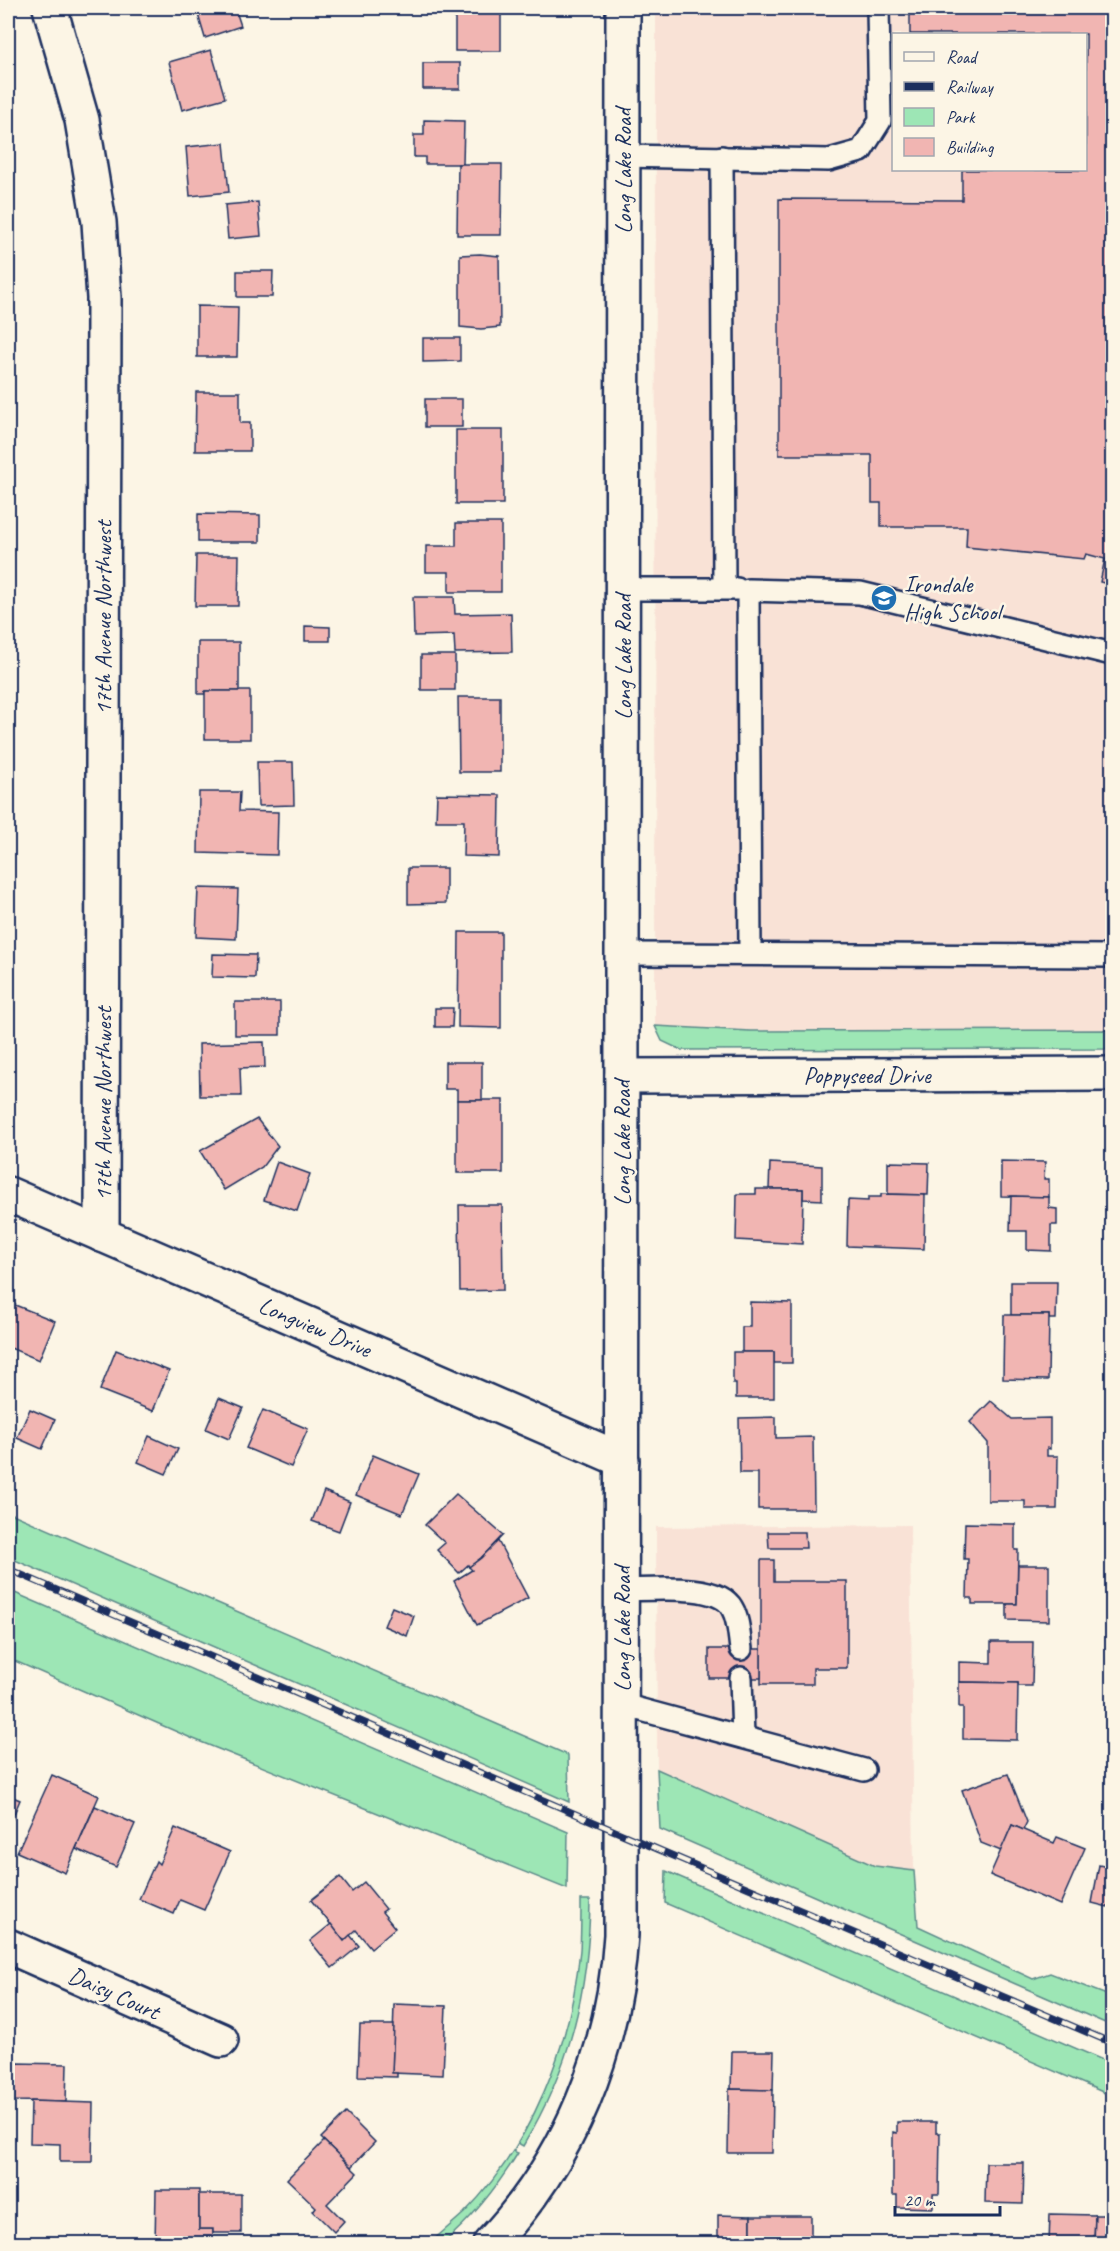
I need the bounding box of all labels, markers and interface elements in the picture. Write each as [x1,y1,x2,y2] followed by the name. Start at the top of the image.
[892,33,1087,171] legend
[946,46,979,68] text: Road
[946,76,994,98] text: Railway
[608,105,638,234] street label: Long Lake Road
[946,106,976,128] text: Park
[946,136,995,158] text: Building
[88,519,118,715] street label: 17th Avenue Northwest
[904,569,1004,627] place label: Irondale High School
[869,583,899,613] school or university icon: Irondale High School
[608,591,638,720] street label: Long Lake Road
[88,1005,118,1201] street label: 17th Avenue Northwest
[803,1060,933,1090] street label: Poppyseed Drive
[607,1077,637,1206] street label: Long Lake Road
[254,1290,378,1365] street label: Longview Drive
[607,1563,637,1692] street label: Long Lake Road
[64,1960,166,2027] street label: Daisy Court
[895,2179,1000,2217] scale bar
[904,2189,937,2211] text: 20 m

